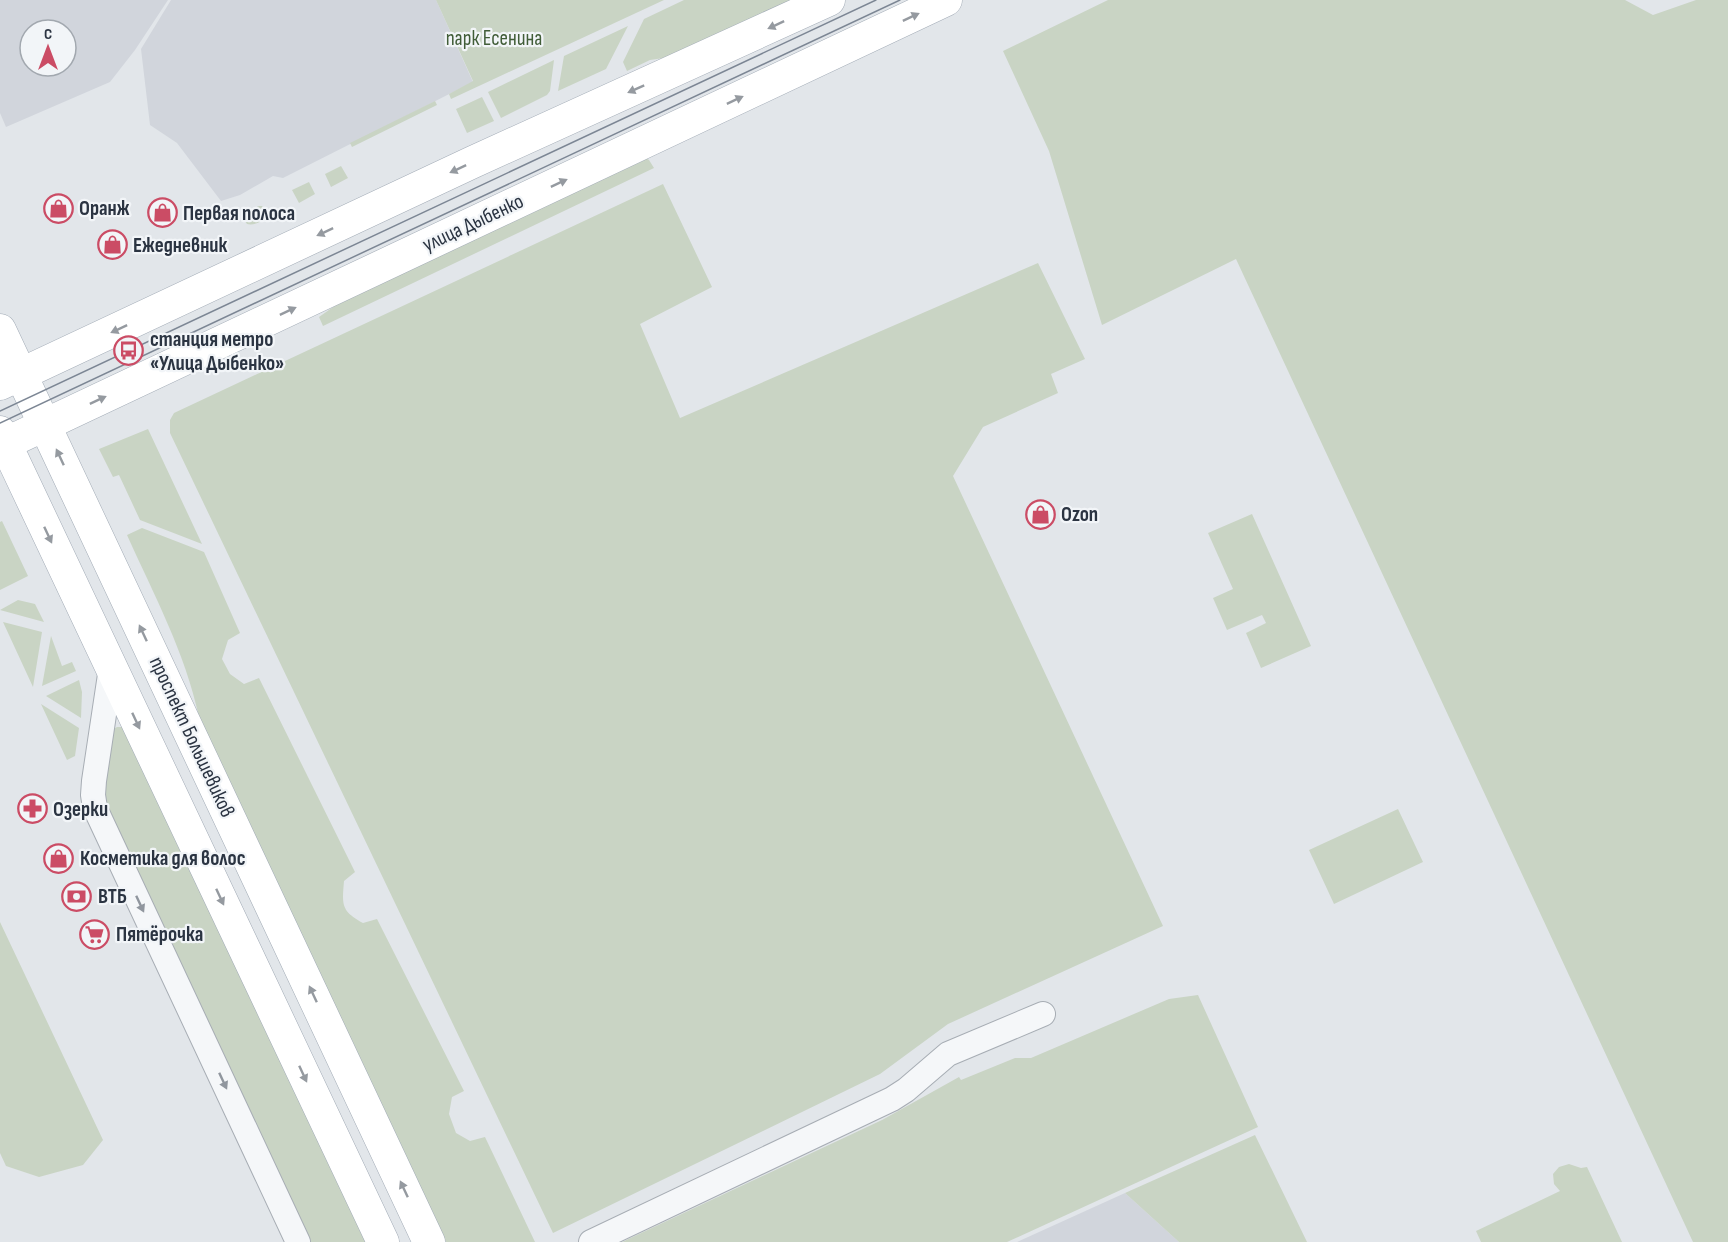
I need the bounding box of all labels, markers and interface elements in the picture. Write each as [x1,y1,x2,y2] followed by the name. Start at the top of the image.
[903,12,920,21] one-way arrow
[18,18,78,78] north arrow
[768,20,785,29] one-way arrow
[44,25,52,44] text: С
[446,26,542,51] park label: парк Есенина
[627,85,644,94] one-way arrow
[727,95,744,104] one-way arrow
[449,165,466,174] one-way arrow
[550,179,567,188] one-way arrow
[418,189,528,257] street label: улица Дыбенко
[42,192,74,224] shop icon: Оранж
[79,196,130,221] place label: Оранж
[146,197,178,229] shop icon: Первая полоса
[183,201,295,226] place label: Первая полоса
[317,227,334,236] one-way arrow
[96,229,128,261] shop icon: Ежедневник
[133,233,228,258] place label: Ежедневник
[279,307,296,316] one-way arrow
[110,324,127,333] one-way arrow
[150,327,284,376] place label: станция метро «Улица Дыбенко»
[113,335,145,367] bus stop icon: станция метро «Улица Дыбенко»
[90,396,107,405] one-way arrow
[55,448,64,465] one-way arrow
[1024,498,1056,530] shop icon: Ozon
[1061,502,1098,527] place label: Ozon
[44,526,53,543] one-way arrow
[139,625,148,642] one-way arrow
[144,653,240,821] street label: проспект Большевиков
[132,713,141,730] one-way arrow
[16,793,48,825] pharmacy icon: Озерки
[53,797,108,822] place label: Озерки
[43,842,75,874] shop icon: Косметика для волос
[80,846,246,871] place label: Косметика для волос
[61,880,93,912] bank icon: ВТБ
[98,884,127,909] place label: ВТБ
[215,889,224,906] one-way arrow
[136,896,145,913] one-way arrow
[79,918,111,950] supermarket icon: Пятёрочка
[116,922,203,947] place label: Пятёрочка
[308,985,317,1002] one-way arrow
[299,1065,308,1082] one-way arrow
[218,1072,228,1090] one-way arrow
[400,1181,409,1198] one-way arrow

